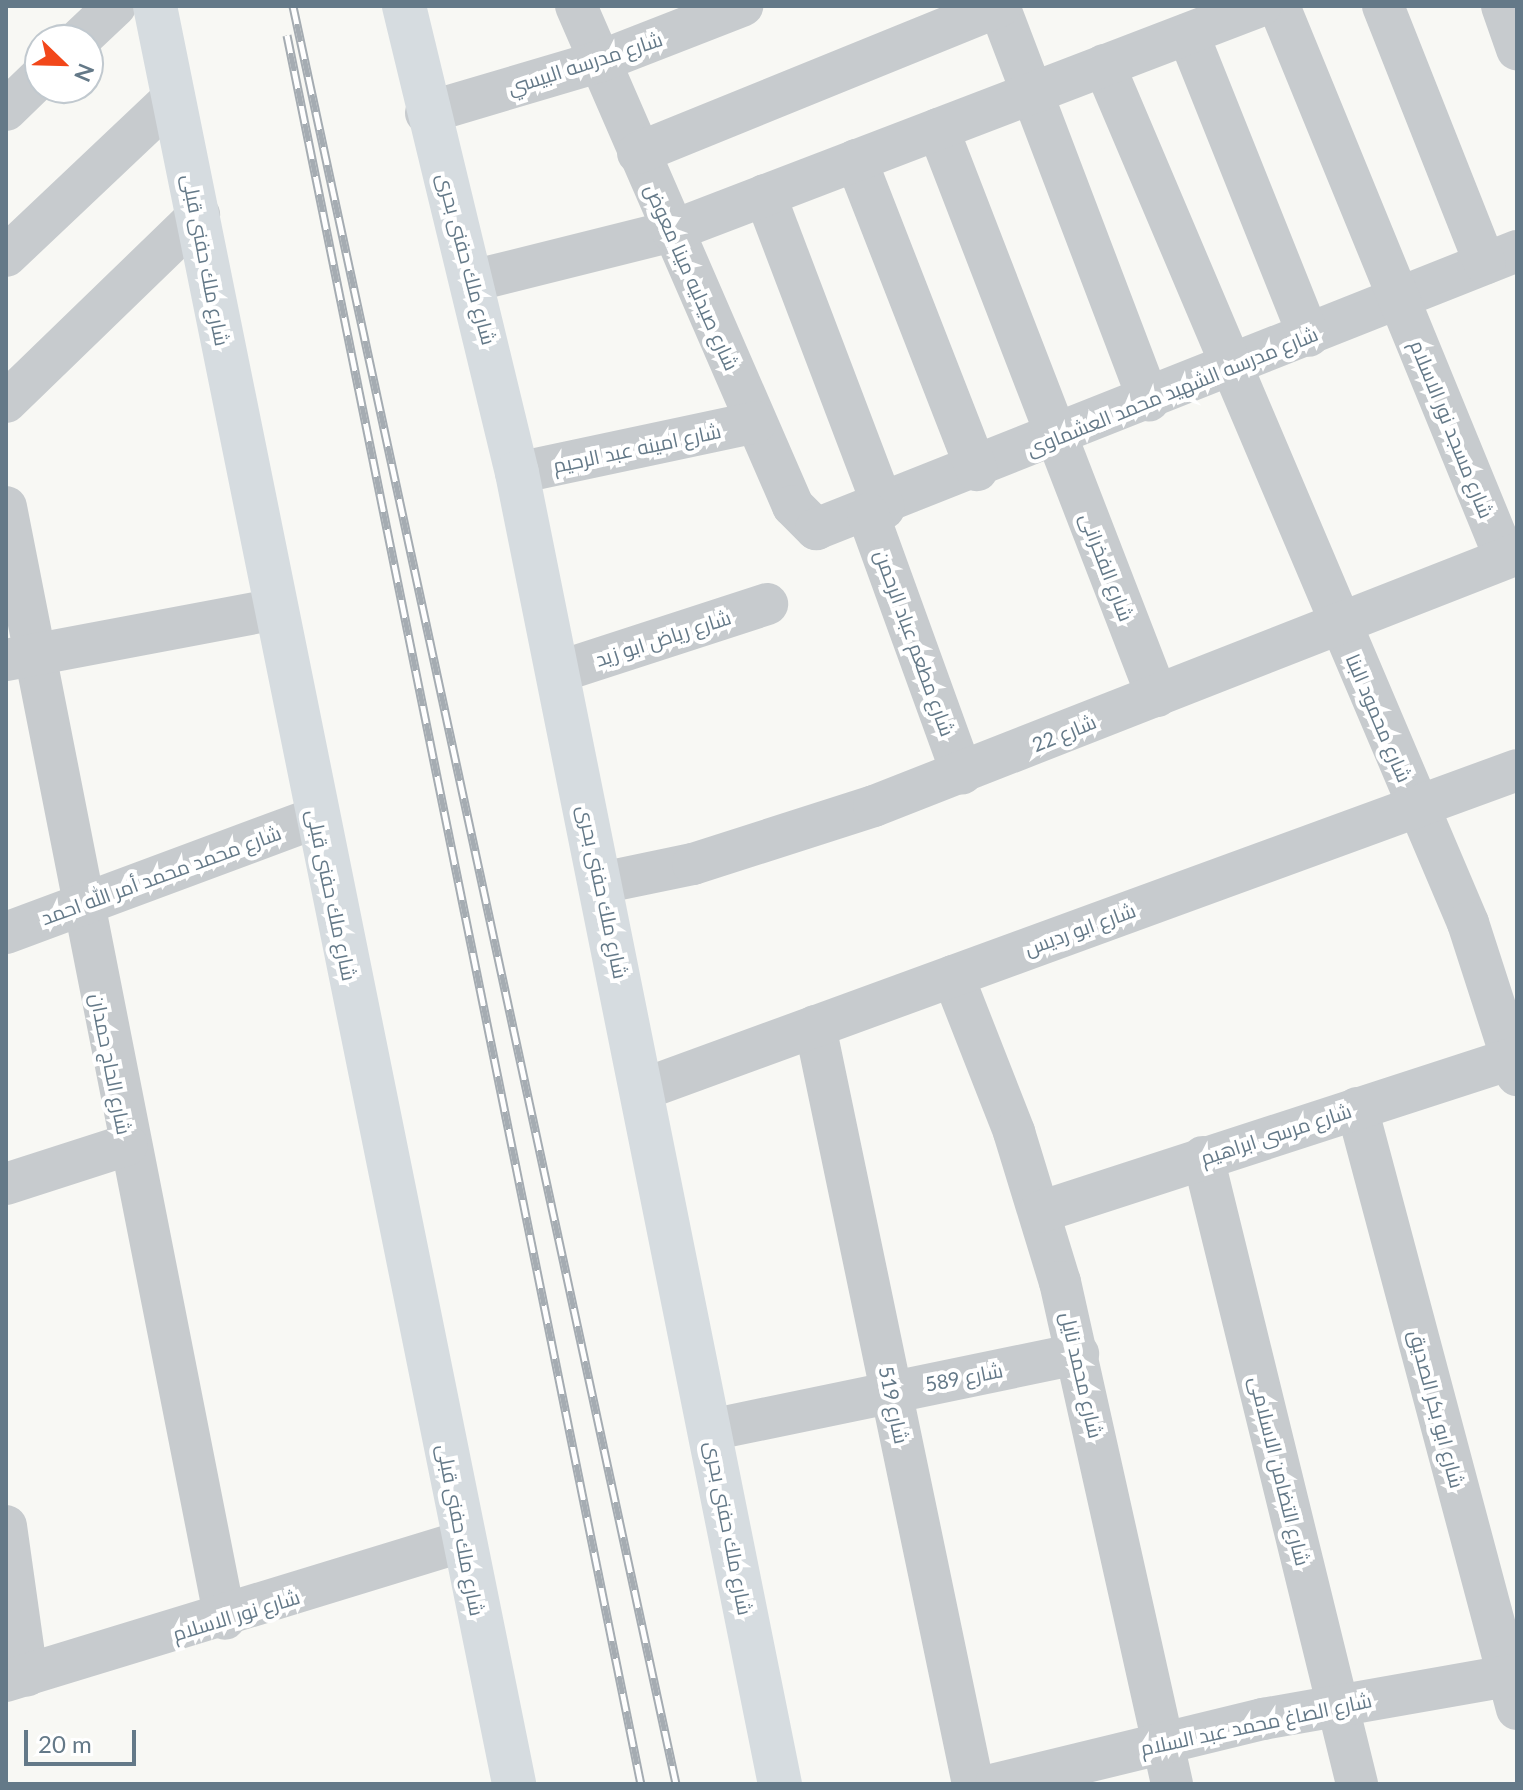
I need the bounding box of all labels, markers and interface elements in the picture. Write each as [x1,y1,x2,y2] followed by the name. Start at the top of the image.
[24,24,104,104] north arrow
[505,27,665,99] street label: شارع مدرسه البيسي
[69,60,100,86] text: N
[433,170,501,348] street label: شارع ملك حفنى بحرى
[178,172,234,348] street label: شارع ملك حفنى قبلى
[640,180,744,374] street label: شارع صيدليه مينا معوض
[1023,321,1321,461] street label: شارع مدرسه الشهيد محمد العشماوى
[1405,337,1499,521] street label: شارع مسجد نور الاسلام
[551,418,723,478] street label: شارع امينه عبد الرحيم
[1075,509,1139,625] street label: شارع الفخرانى
[870,547,960,739] street label: شارع مطعم عباد الرحمن
[592,605,734,671] street label: شارع رياض ابو زيد
[1341,650,1417,786] street label: شارع محمود البنا
[1028,709,1100,757] street label: شارع 22
[573,803,633,981] street label: شارع ملك حفنى بحرى
[302,807,362,983] street label: شارع ملك حفنى قبلى
[38,820,284,930] street label: شارع محمد محمد أمر الله احمد
[1021,898,1139,960] street label: شارع ابو رديس
[86,991,136,1137] street label: شارع الحاج حمدان
[1198,1098,1354,1170] street label: شارع مرسى ابراهيم
[1056,1310,1108,1440] street label: شارع محمد نايل
[1404,1327,1470,1491] street label: شارع ابو بكر الصديق
[923,1358,1005,1396] street label: شارع 589
[874,1364,914,1446] street label: شارع 519
[1245,1374,1315,1568] street label: شارع التضامن الاسلامى
[700,1439,758,1617] street label: شارع ملك حفنى بحرى
[433,1442,489,1618] street label: شارع ملك حفنى قبلى
[169,1584,303,1646] street label: شارع نور الاسلام
[1138,1688,1374,1760] street label: شارع الصاغ محمد عبد السلام
[28,1714,140,1764] scale bar
[38,1729,92,1758] text: 20 m

